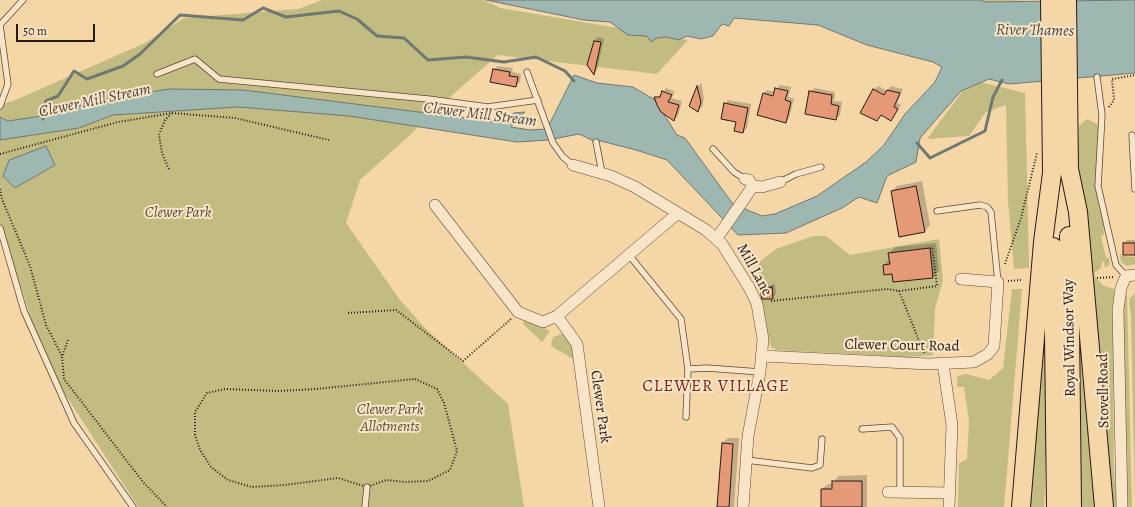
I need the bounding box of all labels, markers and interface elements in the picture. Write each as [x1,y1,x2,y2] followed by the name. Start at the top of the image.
[18,16,97,42] scale bar
[996,21,1074,41] water label: River Thames
[23,23,47,39] text: 50 m
[37,80,153,122] water label: Clewer Mill Stream
[422,99,538,131] water label: Clewer Mill Stream
[145,204,211,222] park label: Clewer Park
[732,241,776,299] street label: Mill Lane
[1060,279,1080,397] street label: Royal Windsor Way
[844,336,960,356] street label: Clewer Court Road
[1094,353,1114,429] street label: Stovell Road
[586,369,614,445] street label: Clewer Park
[642,377,790,397] district label: CLEWER VILLAGE
[357,401,423,436] park label: Clewer Park Allotments

